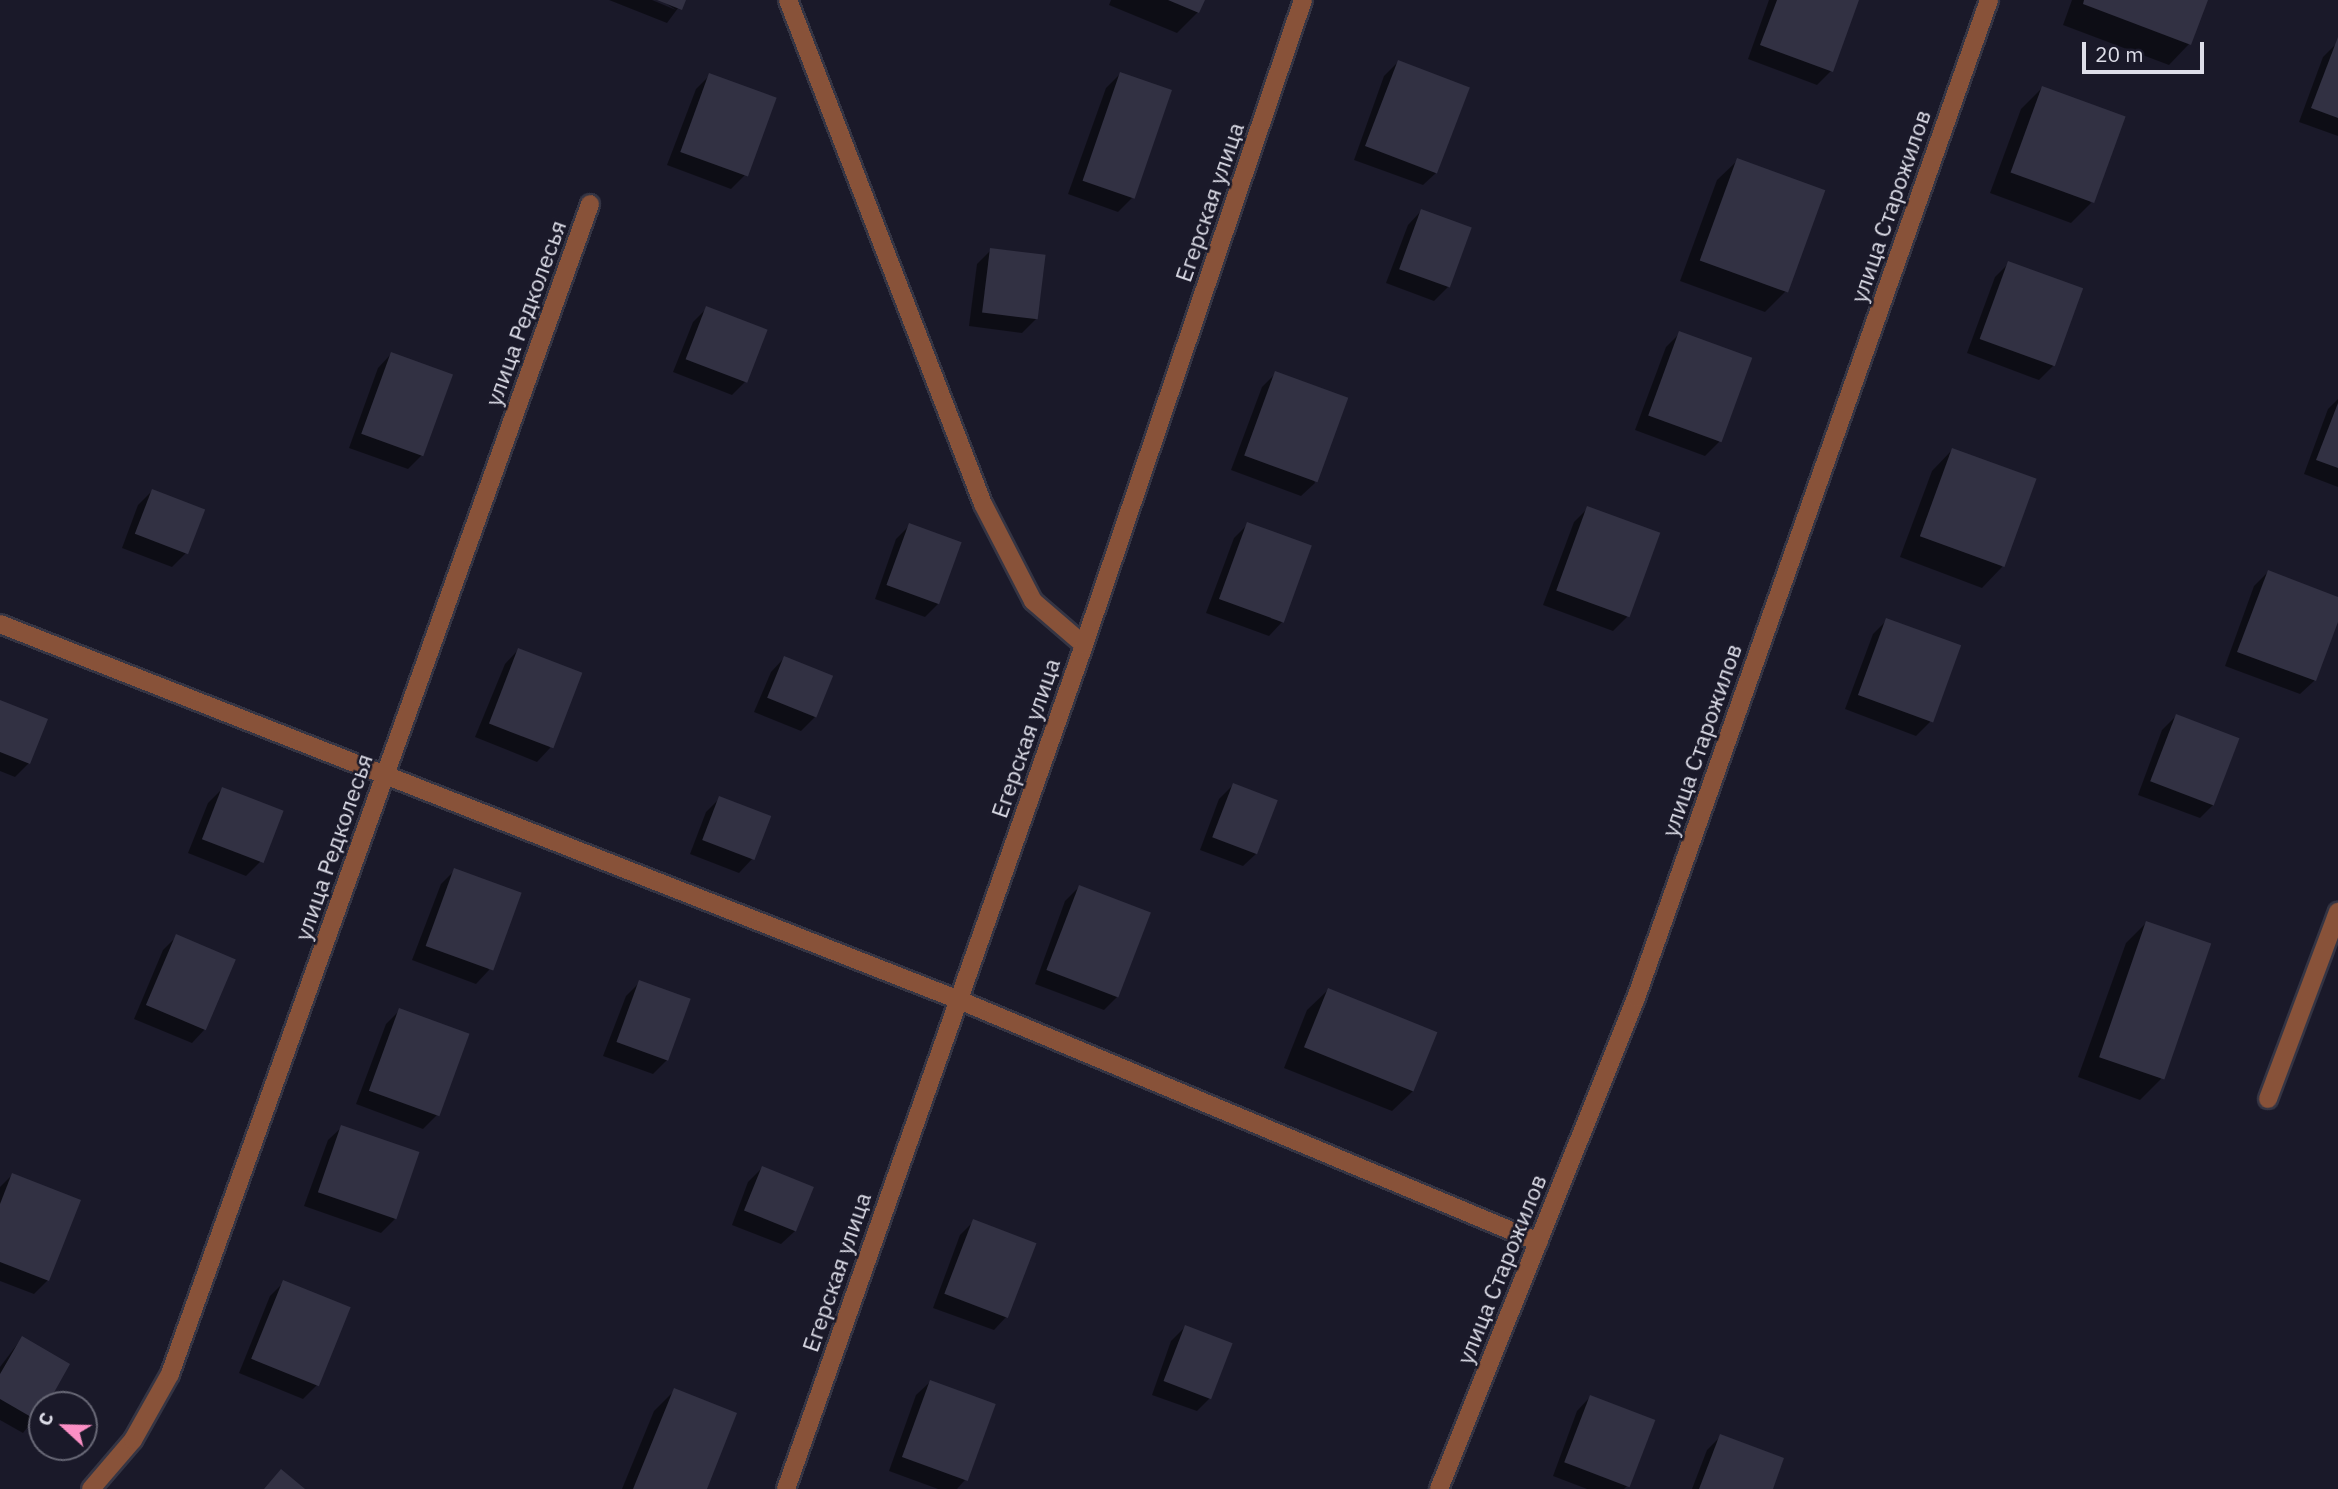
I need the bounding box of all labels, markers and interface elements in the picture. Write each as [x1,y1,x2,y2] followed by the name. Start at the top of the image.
[2086,28,2208,72] scale bar
[2095,40,2144,68] text: 20 m
[1844,106,1936,306] street label: улица Старожилов
[1169,119,1249,285] street label: Егерская улица
[479,216,571,410] street label: улица Редколесья
[1655,640,1747,840] street label: улица Старожилов
[985,655,1065,821] street label: Егерская улица
[288,750,378,944] street label: улица Редколесья
[1450,1170,1552,1368] street label: улица Старожилов
[796,1189,876,1355] street label: Егерская улица
[28,1391,98,1461] north arrow
[32,1409,59,1429] text: С

